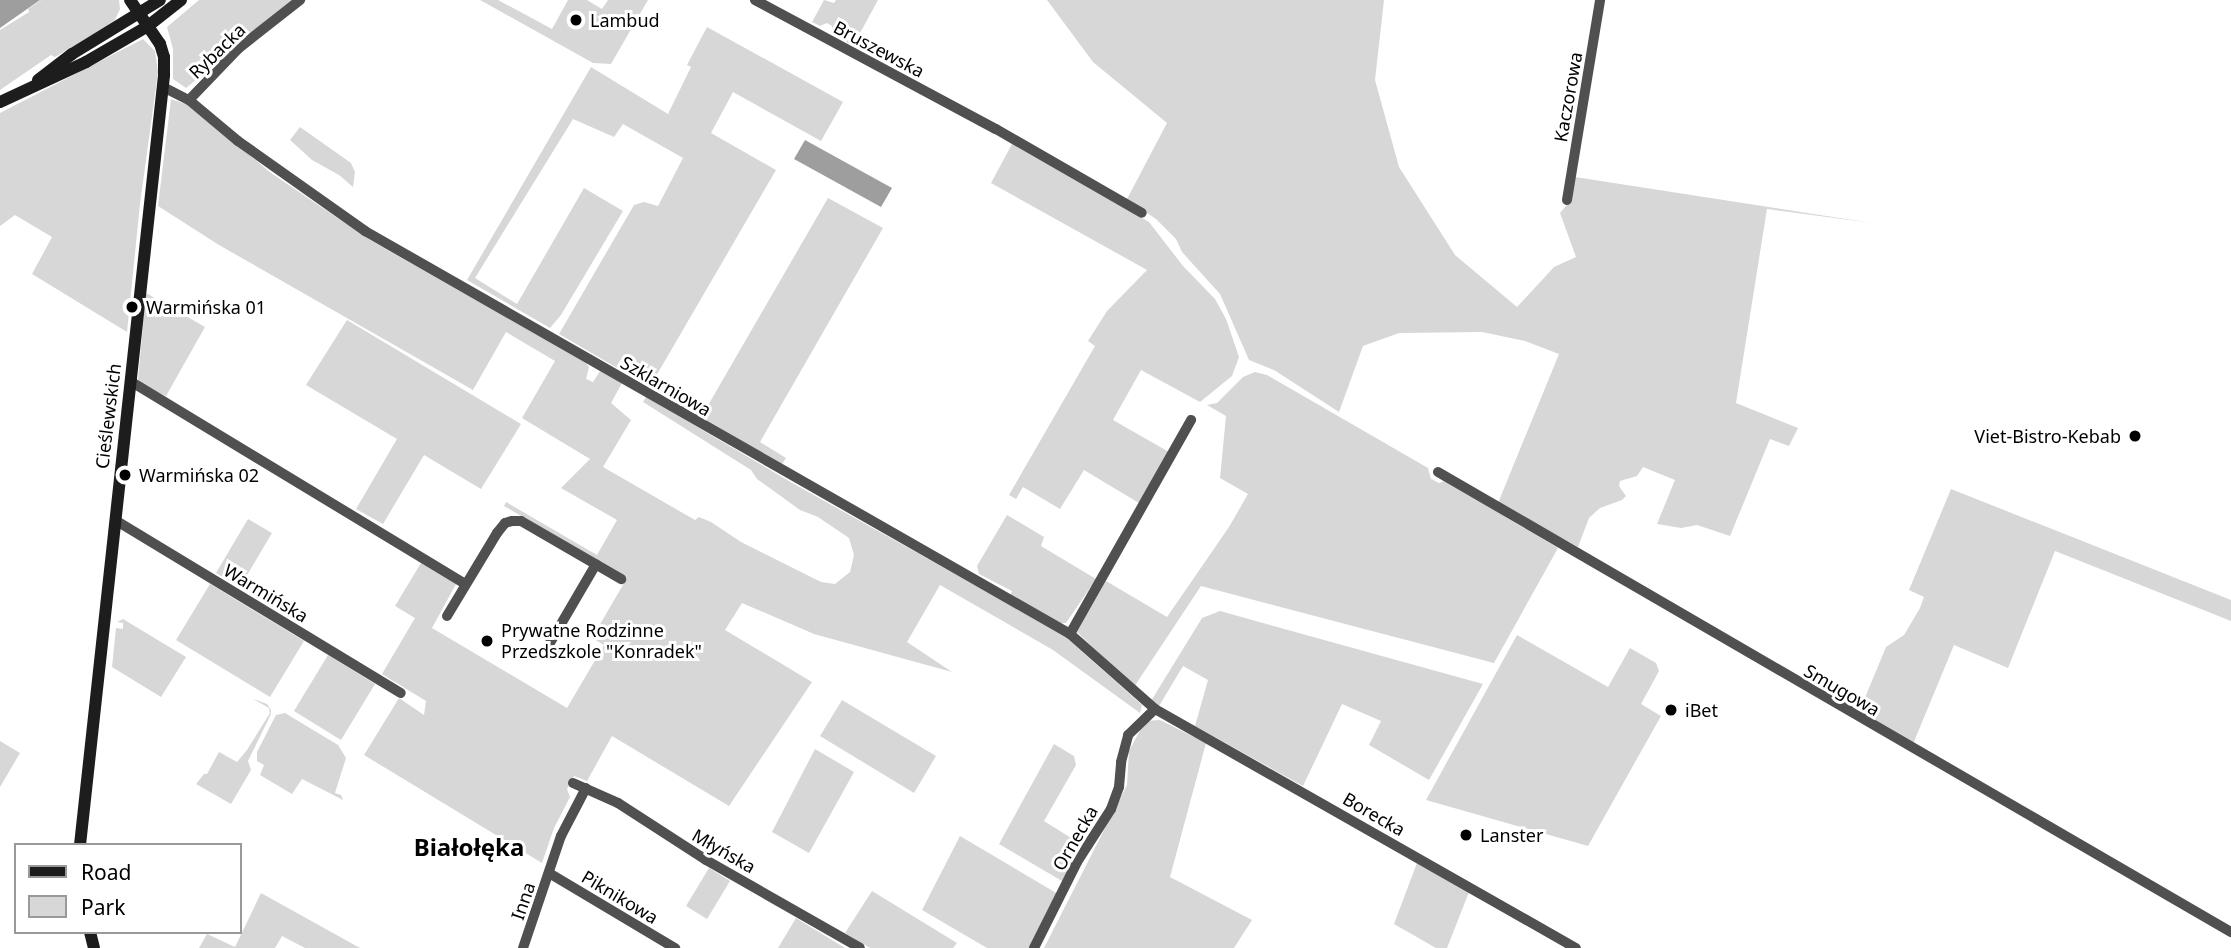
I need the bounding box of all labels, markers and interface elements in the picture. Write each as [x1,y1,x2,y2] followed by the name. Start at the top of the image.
[590,9,660,31] place label: Lambud
[568,12,584,28] marker: Lambud
[830,16,928,82] street label: Bruszewska
[184,19,250,83] street label: Rybacka
[1549,50,1587,144] street label: Kaczorowa
[146,296,266,318] place label: Warmińska 01
[124,299,140,315] marker: Warmińska 01
[617,351,715,421] street label: Szklarniowa
[91,362,125,470] street label: Cieślewskich
[1974,425,2121,447] place label: Viet-Bistro-Kebab
[2127,428,2143,444] marker: Viet-Bistro-Kebab
[139,464,259,486] place label: Warmińska 02
[117,467,133,483] marker: Warmińska 02
[220,559,312,627] street label: Warmińska
[501,620,702,662] place label: Prywatne Rodzinne Przedszkole "Konradek"
[479,633,495,649] marker: Prywatne Rodzinne Przedszkole "Konradek"
[1800,660,1884,720] street label: Smugowa
[1685,699,1718,721] place label: iBet
[1663,702,1679,718] marker: iBet
[1339,788,1409,840] street label: Borecka
[1048,802,1102,874] street label: Ornecka
[688,824,760,878] street label: Młyńska
[1480,824,1543,846] place label: Lanster
[1458,827,1474,843] marker: Lanster
[414,833,524,861] district label: Białołęka
[14,843,242,934] legend
[81,858,131,886] text: Road
[578,866,662,928] street label: Piknikowa
[507,879,539,923] street label: Inna
[81,893,125,921] text: Park

